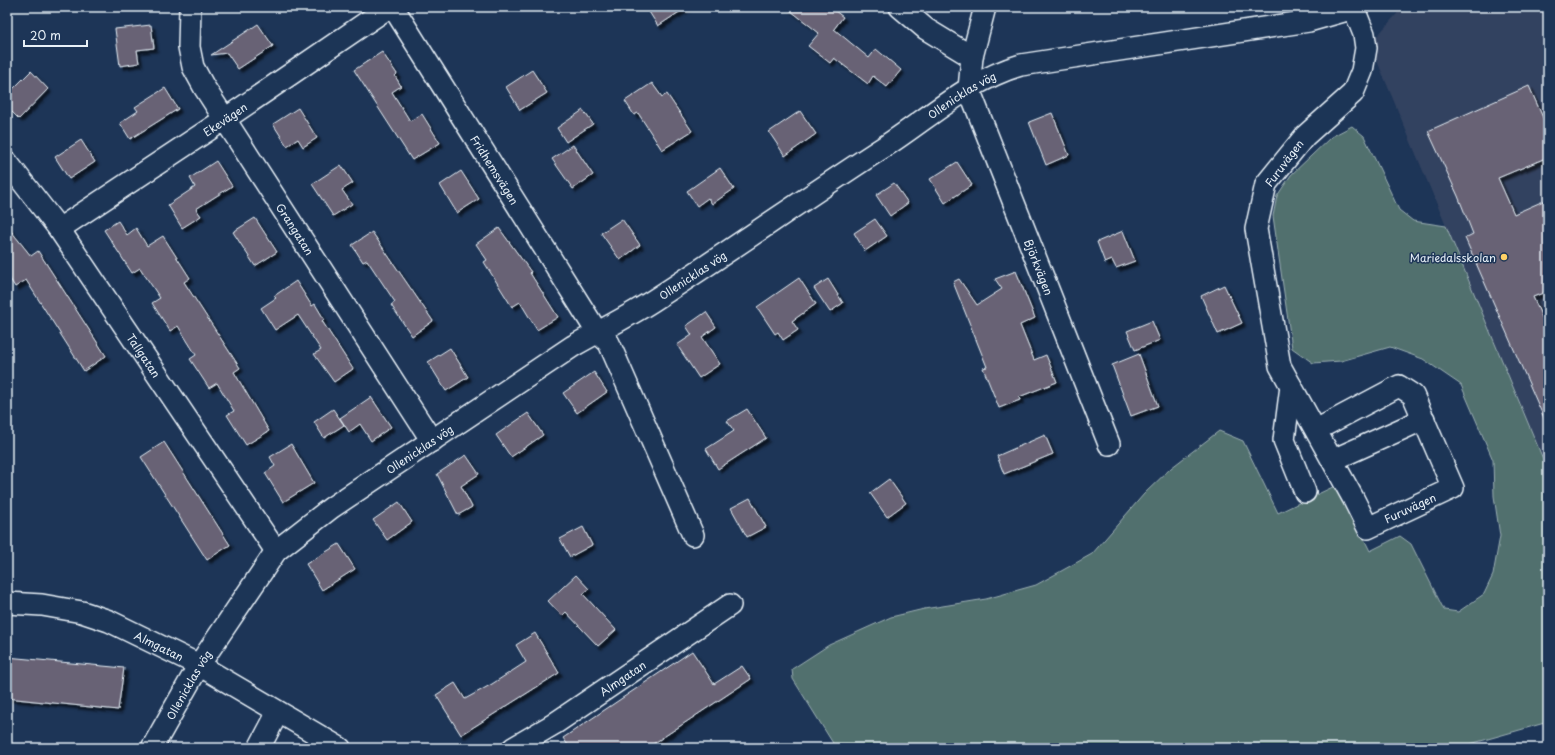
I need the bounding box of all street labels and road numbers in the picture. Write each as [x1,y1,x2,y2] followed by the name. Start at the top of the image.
[924,67,999,123] street label: Ollenicklas vög
[199,98,250,140] street label: Ekevägen
[467,132,523,208] street label: Fridhemsvägen
[1261,136,1307,190] street label: Furuvägen
[272,200,319,258] street label: Grangatan
[1020,236,1058,298] street label: Björkvägen
[655,246,730,303] street label: Ollenicklas vög
[123,330,165,381] street label: Tallgatan
[382,420,456,478] street label: Ollenicklas vög
[1381,489,1439,527] street label: Furuvägen
[132,626,187,665] street label: Almgatan
[161,646,215,723] street label: Ollenicklas vög
[596,656,649,700] street label: Almgatan

